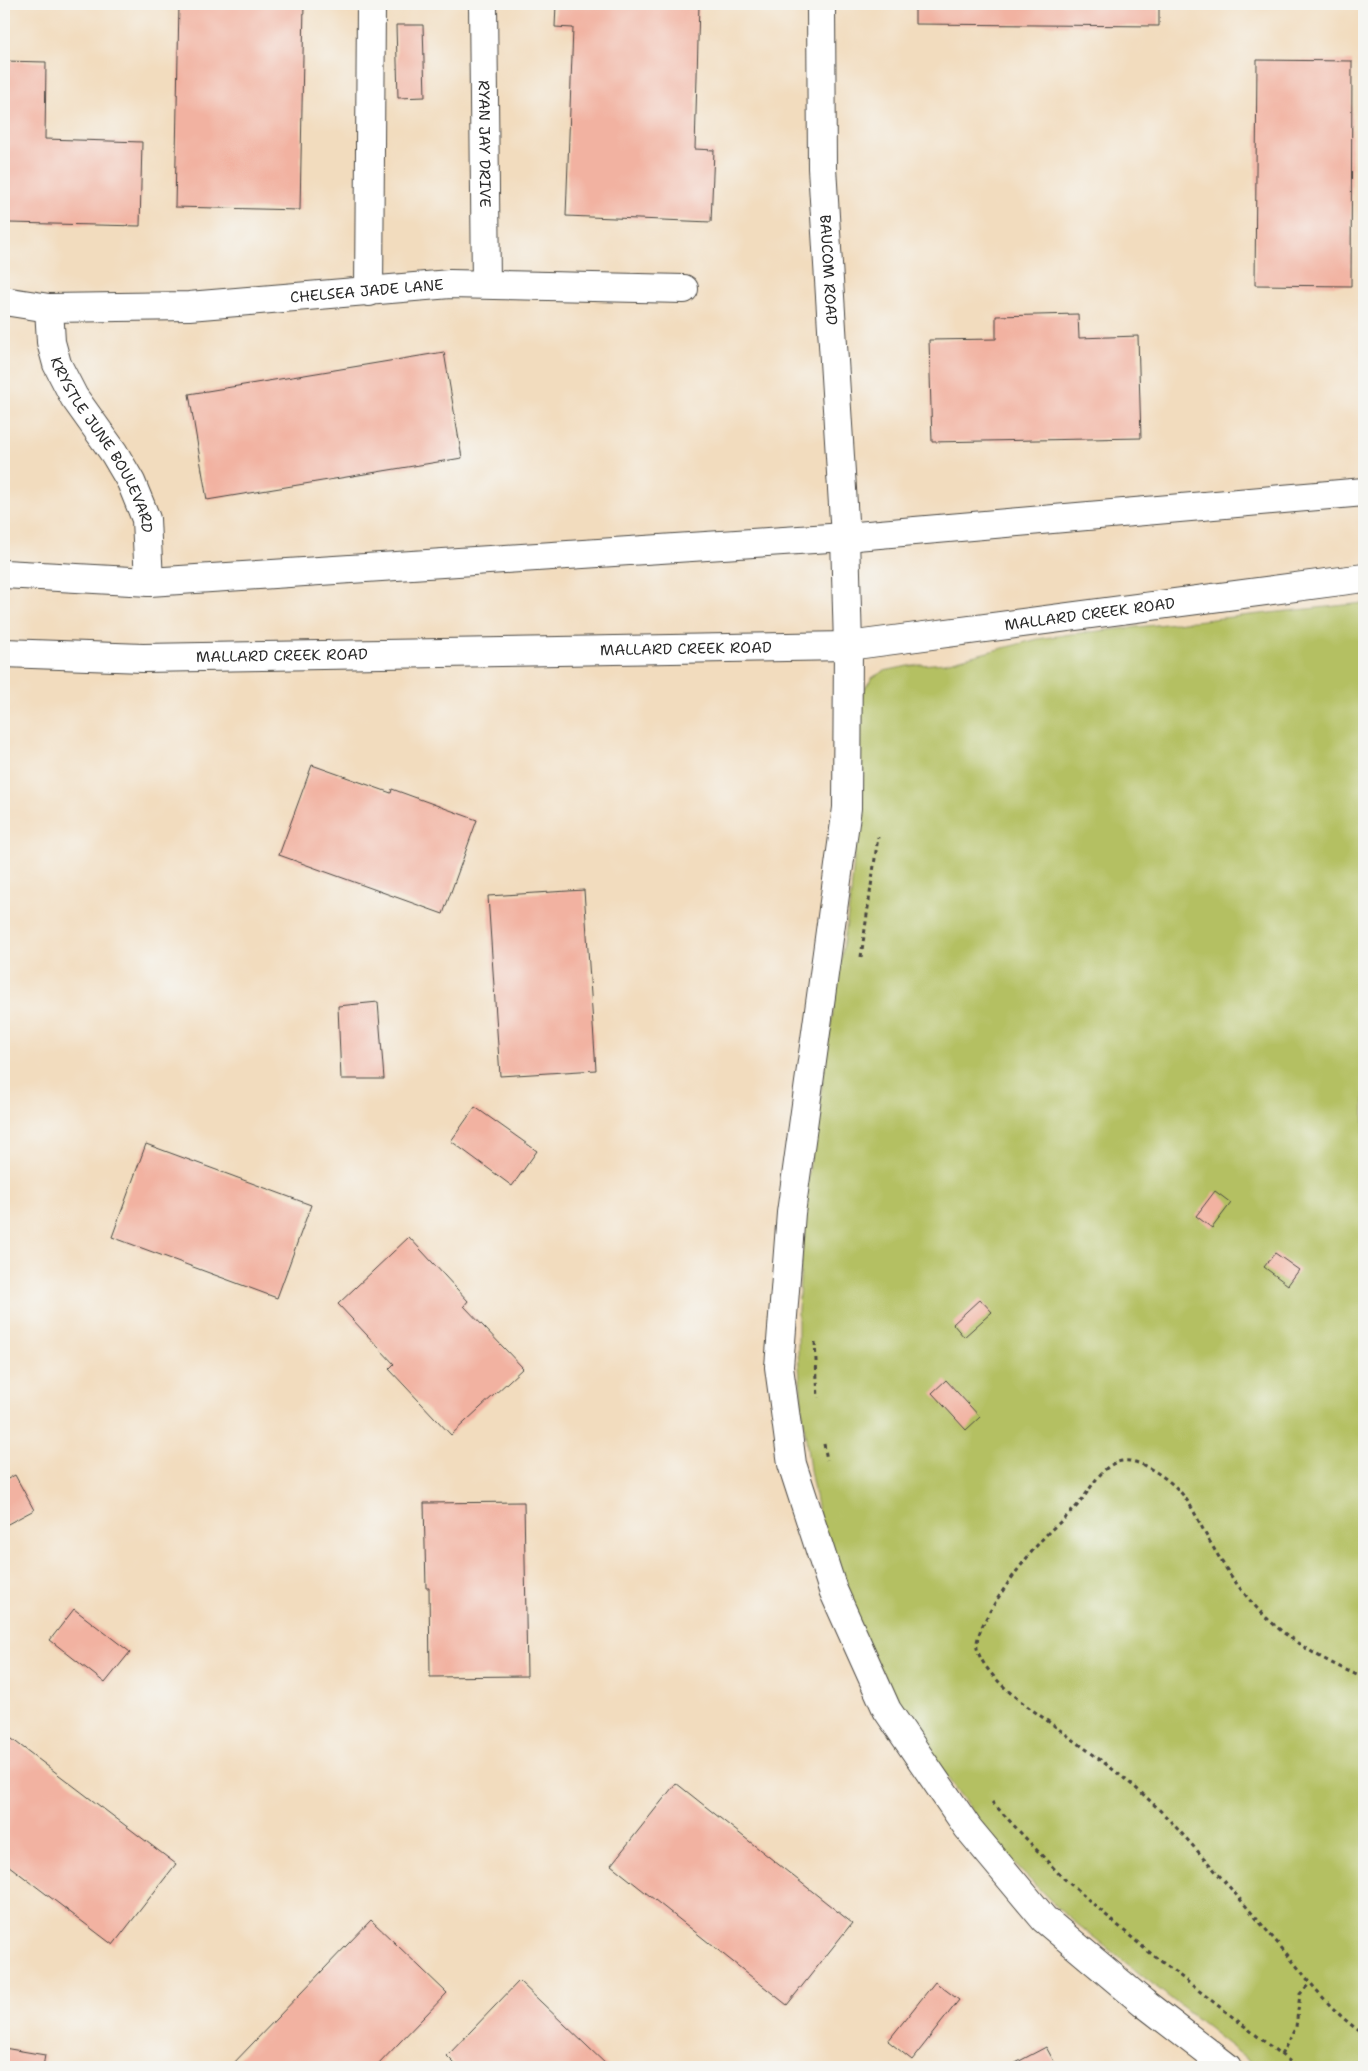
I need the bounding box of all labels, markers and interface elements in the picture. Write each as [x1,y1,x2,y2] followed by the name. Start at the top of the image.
[474,80,495,208] street label: RYAN JAY DRIVE
[815,214,842,326] street label: BAUCOM ROAD
[289,275,444,307] street label: CHELSEA JADE LANE
[46,355,157,533] street label: KRYSTLE JUNE BOULEVARD
[1003,593,1176,635] street label: MALLARD CREEK ROAD
[600,637,772,660] street label: MALLARD CREEK ROAD
[196,644,368,667] street label: MALLARD CREEK ROAD

